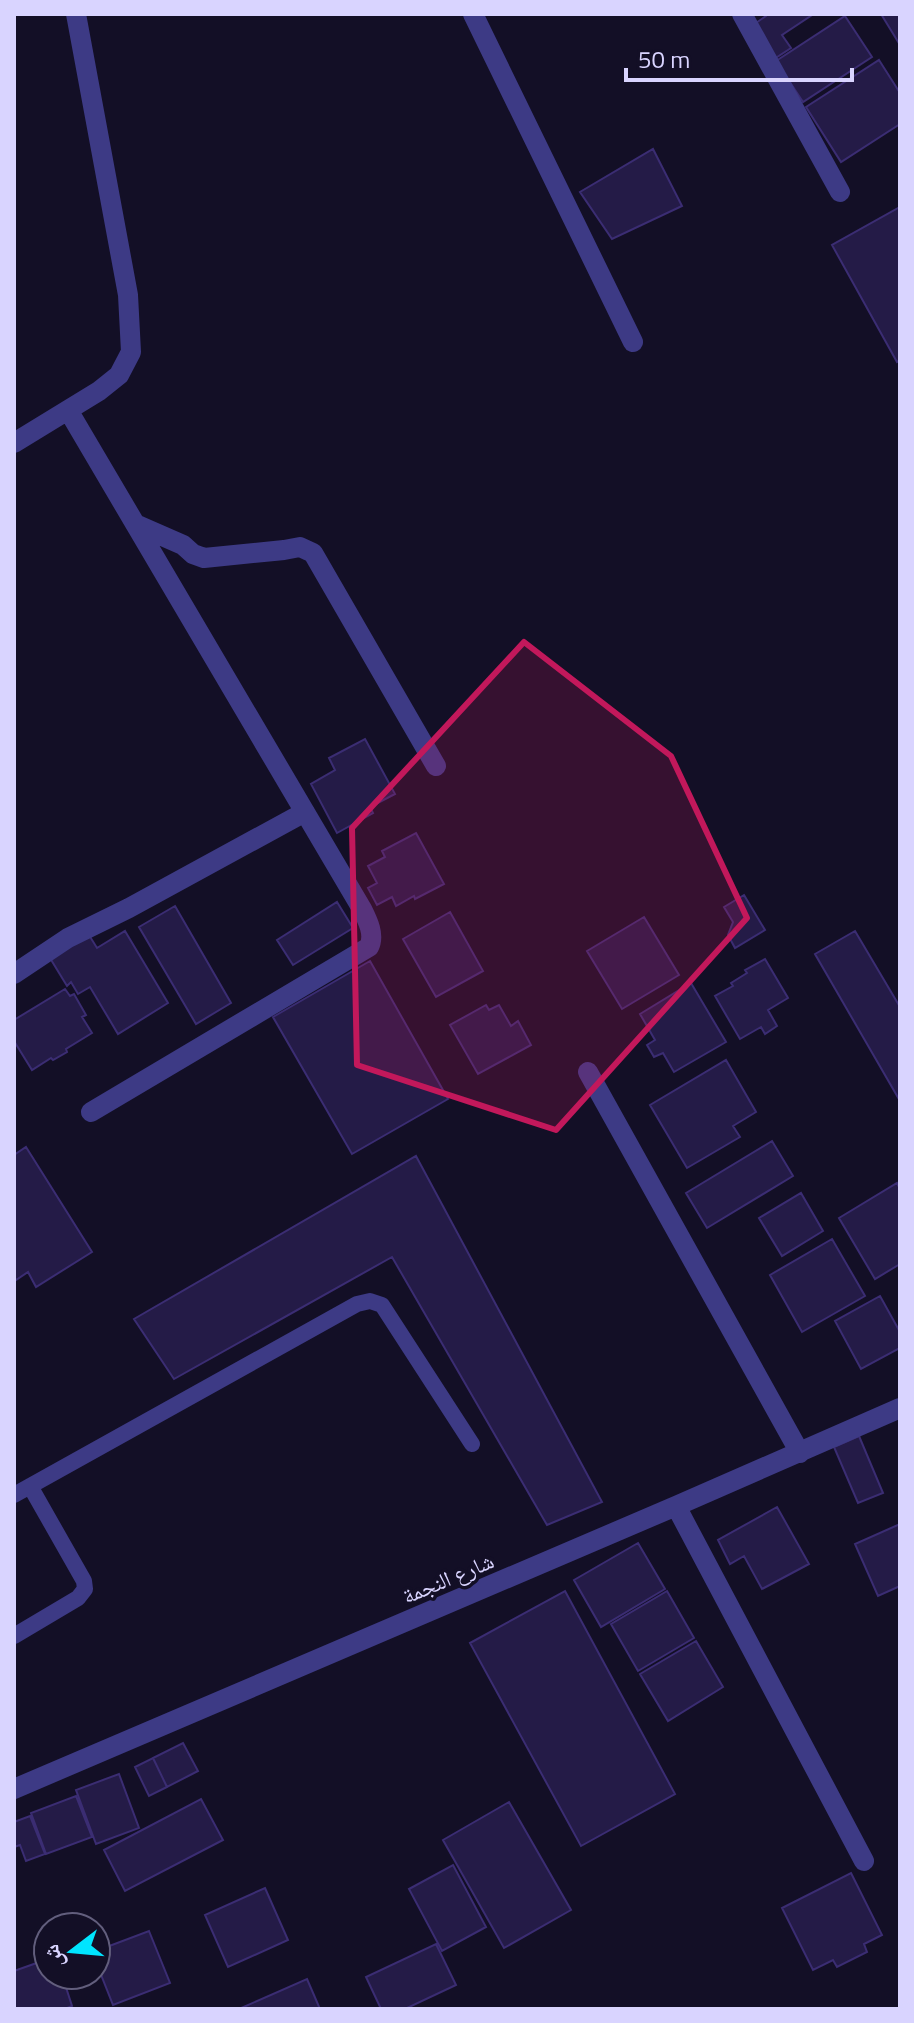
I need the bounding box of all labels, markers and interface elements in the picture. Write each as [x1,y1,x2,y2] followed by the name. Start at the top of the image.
[626,32,852,82] scale bar
[638,41,690,77] text: 50 m
[397,1543,499,1613] street label: شارع النجمة
[32,1911,112,1991] north arrow
[33,1941,72,1972] text: ش

